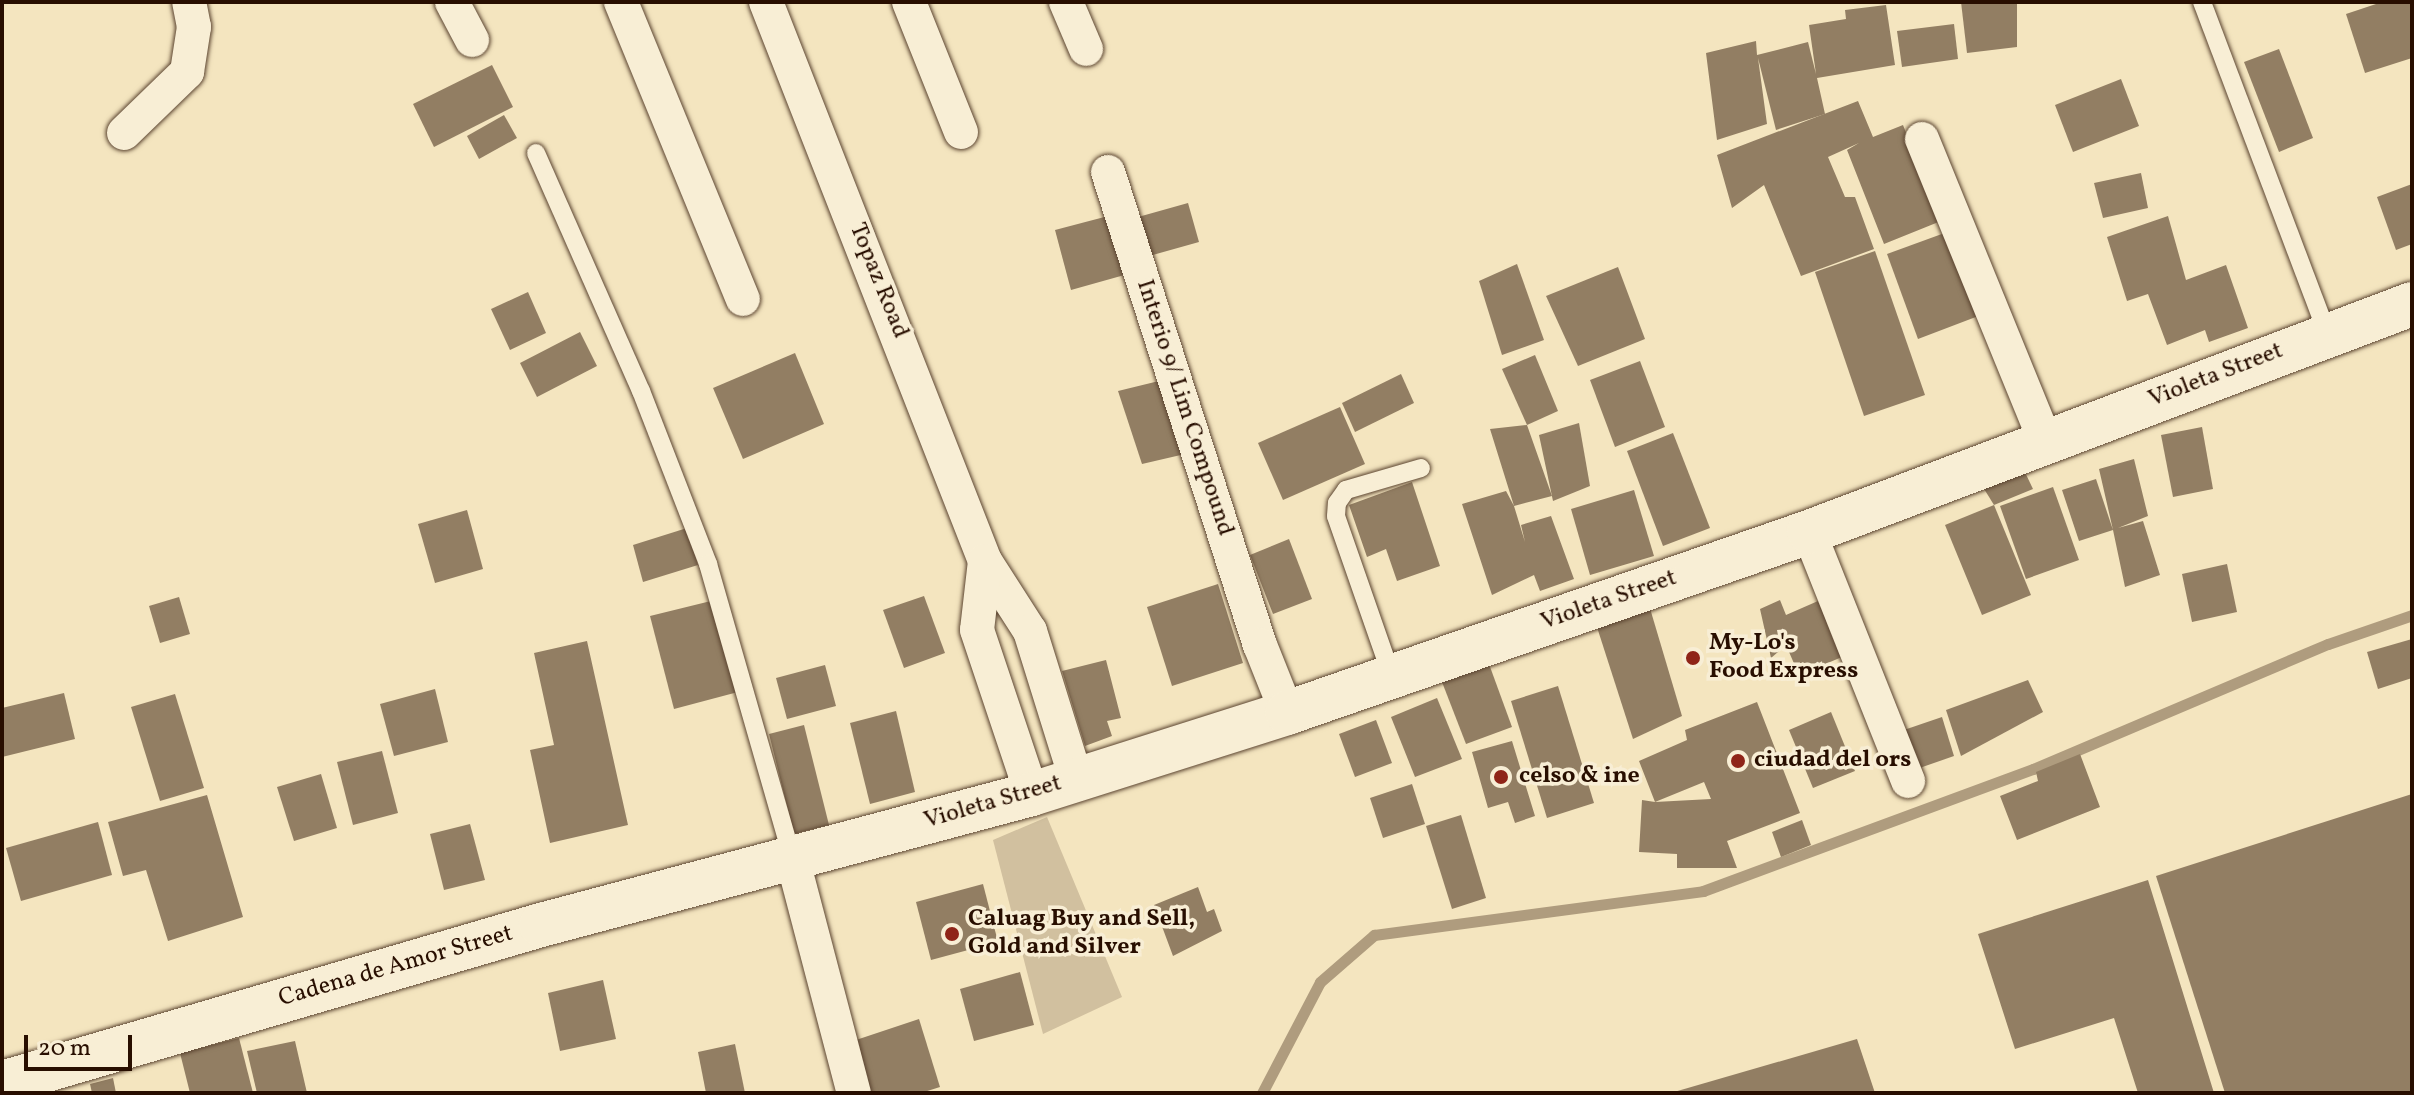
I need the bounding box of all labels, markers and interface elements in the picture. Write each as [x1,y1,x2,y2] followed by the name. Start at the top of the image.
[842,219,914,343] street label: Topaz Road
[1129,276,1239,540] street label: Interio 9/ Lim Compound
[2145,337,2287,415] street label: Violeta Street
[1537,564,1681,638] street label: Violeta Street
[1709,630,1858,686] place label: My-Lo's Food Express
[1684,649,1702,667] marker: My-Lo's Food Express
[1754,747,1911,775] place label: ciudad del ors
[1729,752,1747,770] marker: ciudad del ors
[1519,763,1640,791] place label: celso & ine
[1490,766,1512,788] marker: celso & ine
[921,770,1065,836] street label: Violeta Street
[968,906,1196,962] place label: Caluag Buy and Sell, Gold and Silver
[276,920,516,1014] street label: Cadena de Amor Street
[943,925,961,943] marker: Caluag Buy and Sell, Gold and Silver
[28,1019,136,1069] scale bar
[38,1032,91,1066] text: 20 m

